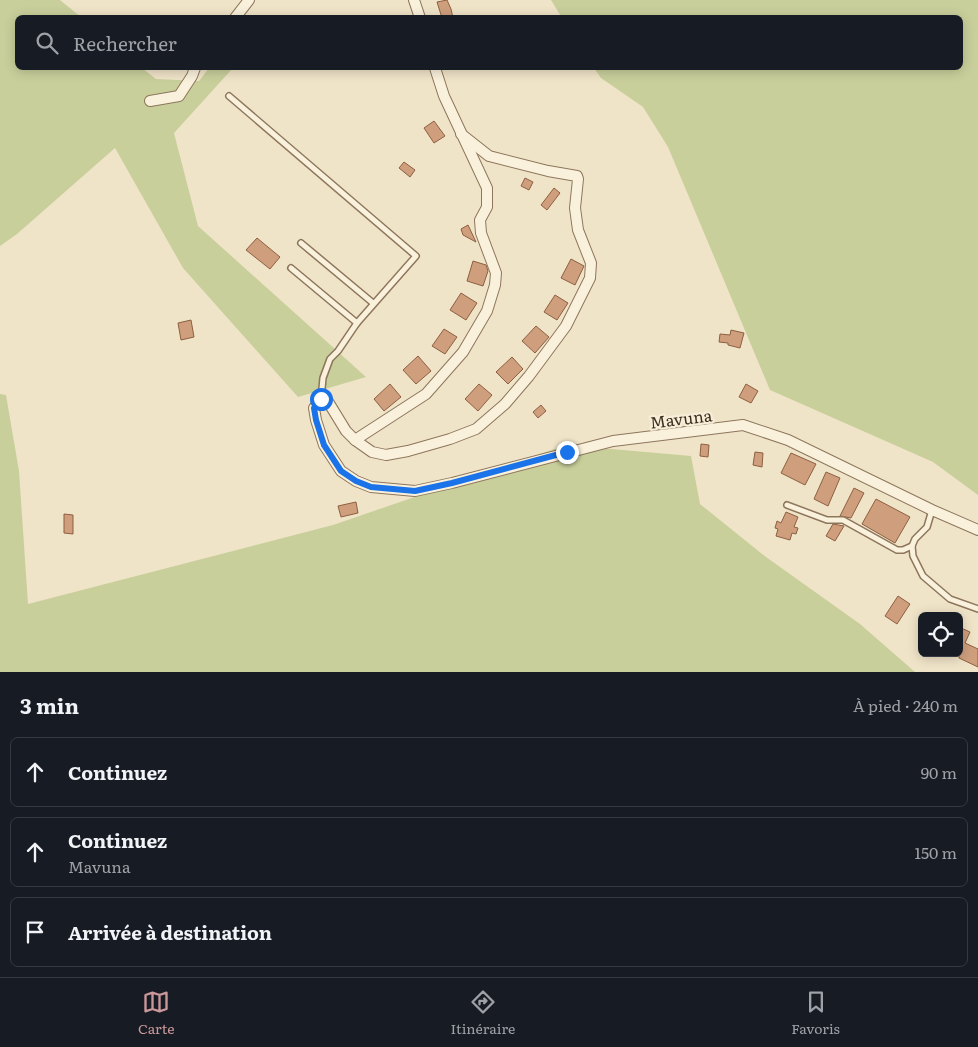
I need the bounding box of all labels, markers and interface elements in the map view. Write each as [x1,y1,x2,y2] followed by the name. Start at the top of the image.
[15,15,963,70] search box
[33,29,61,57] icon: search
[73,29,177,57] text: Rechercher
[310,388,333,411] route start
[648,402,714,434] street label: Mavuna
[556,441,579,464] route end
[918,612,963,657] map controls
[918,612,963,657] button: locate
[20,689,79,720] text: 3 min
[853,693,958,717] text: À pied · 240 m
[21,758,49,786] icon: ahead
[68,758,167,786] text: Continuez
[921,760,957,784] text: 90 m
[68,826,167,854] text: Continuez
[21,838,49,866] icon: ahead
[914,840,957,864] text: 150 m
[68,854,131,878] text: Mavuna
[21,918,49,946] icon: arrive
[68,918,272,946] text: Arrivée à destination
[138,988,175,1038] tab: Carte
[451,988,515,1038] tab: Itinéraire
[791,988,840,1038] tab: Favoris

